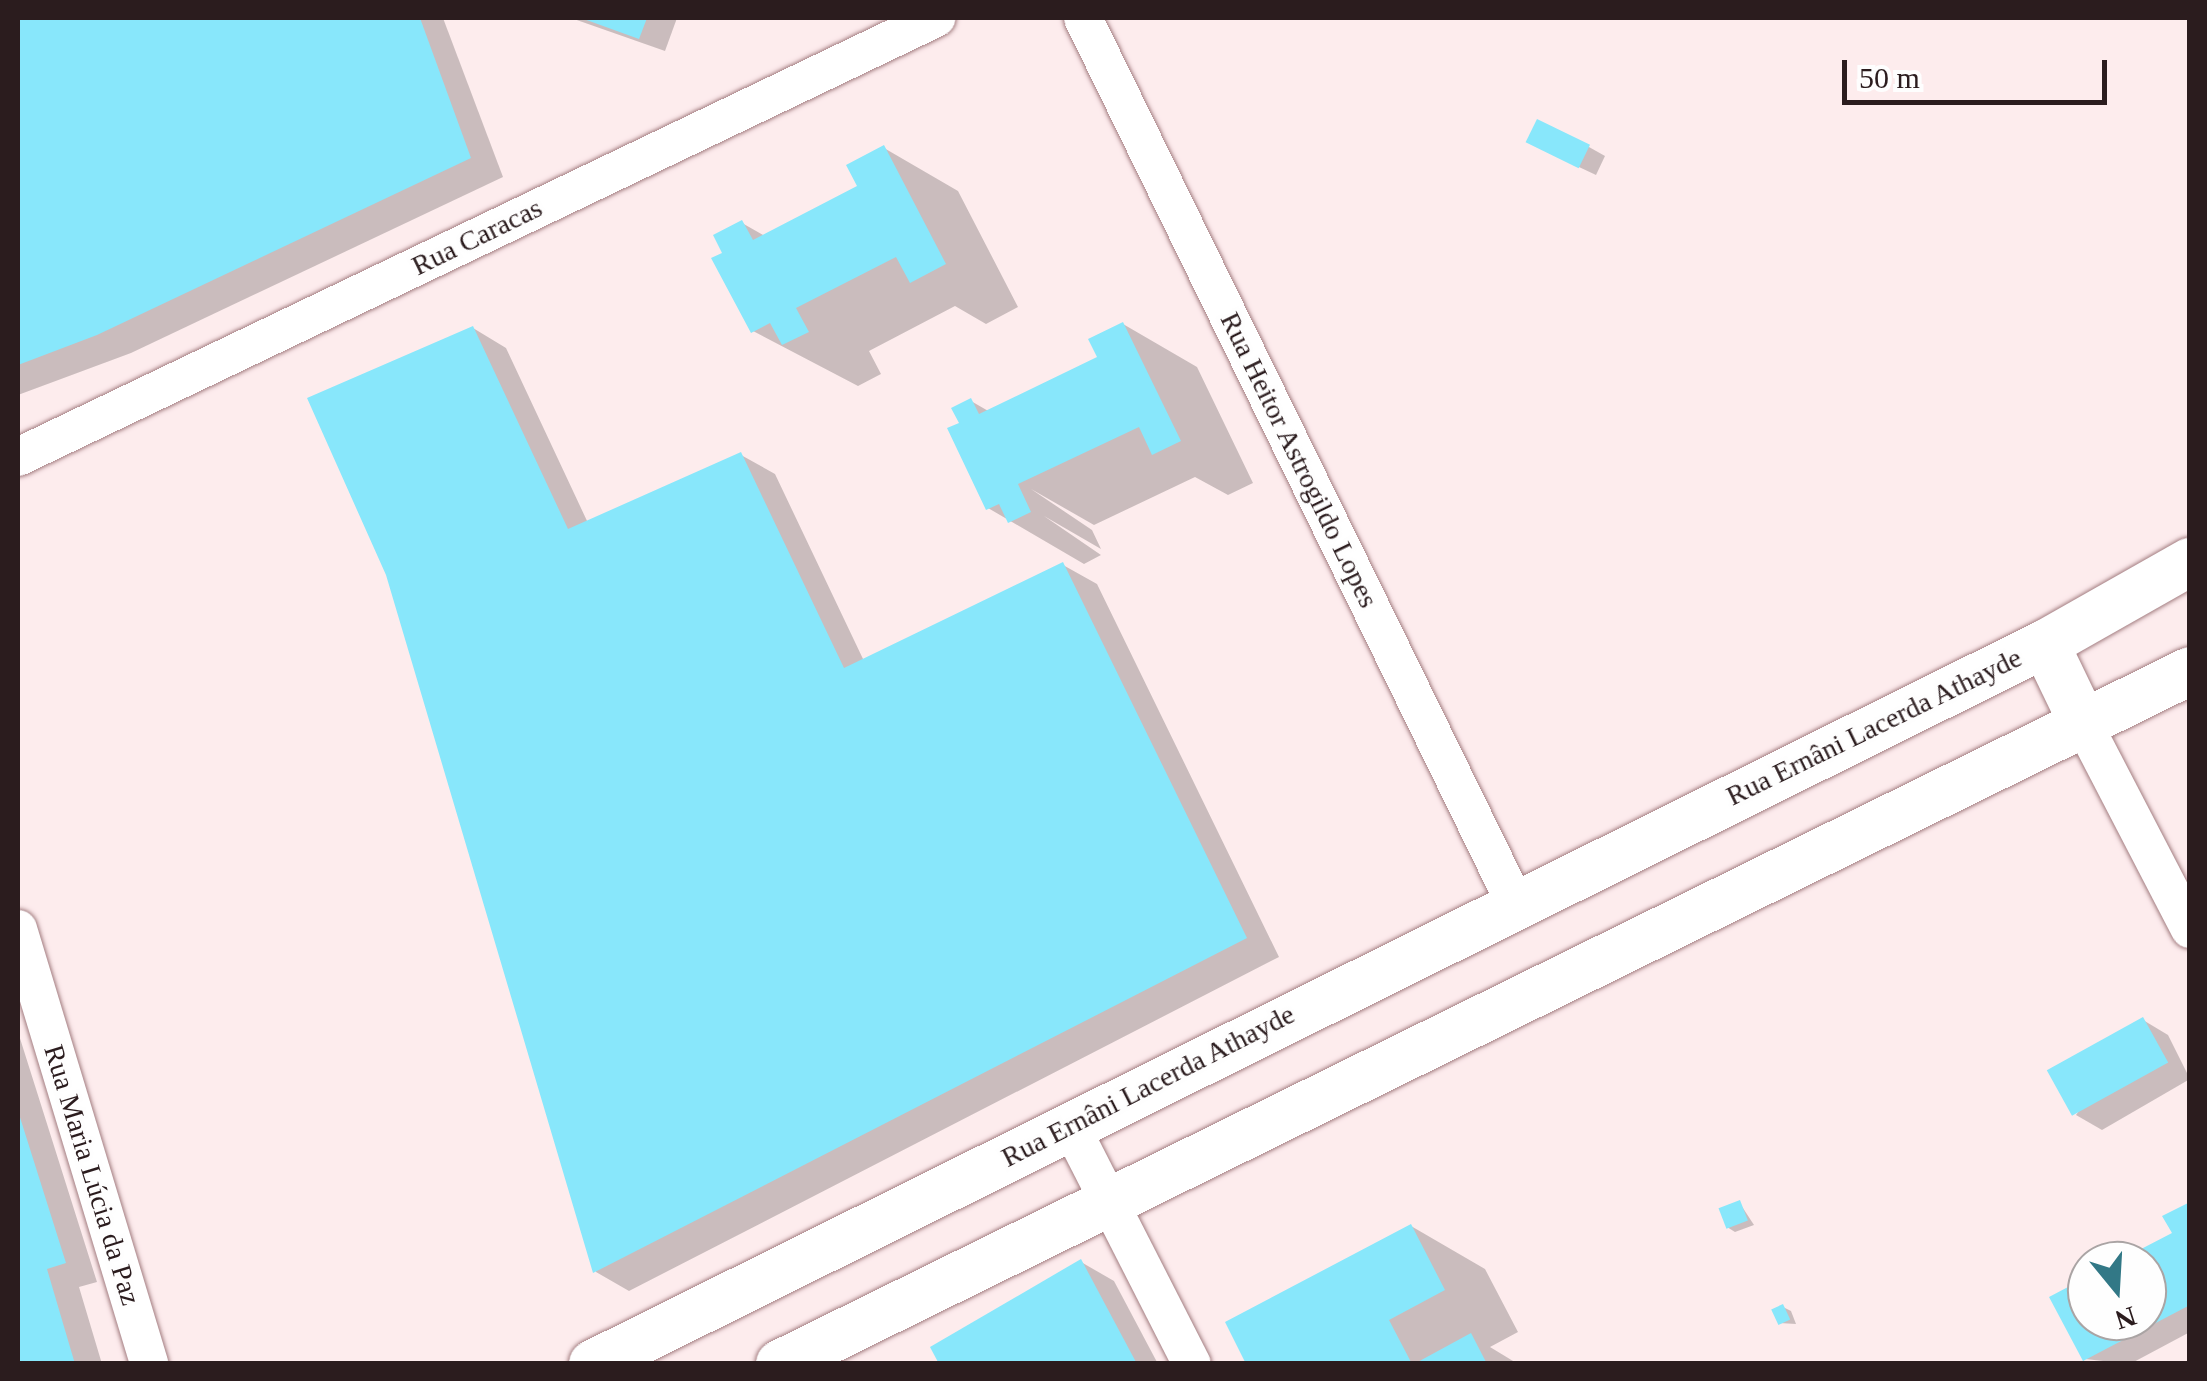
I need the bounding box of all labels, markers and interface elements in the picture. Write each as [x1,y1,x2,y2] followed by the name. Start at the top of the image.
[1847,40,2112,102] scale bar
[1859,61,1920,94] text: 50 m
[406,191,548,283] street label: Rua Caracas
[1212,306,1386,614] street label: Rua Heitor Astrogildo Lopes
[1720,641,2028,813] street label: Rua Ernâni Lacerda Athayde
[995,997,1301,1175] street label: Rua Ernâni Lacerda Athayde
[36,1041,148,1309] street label: Rua Maria Lúcia da Paz
[2067,1241,2167,1341] north arrow
[2111,1300,2140,1336] text: N

